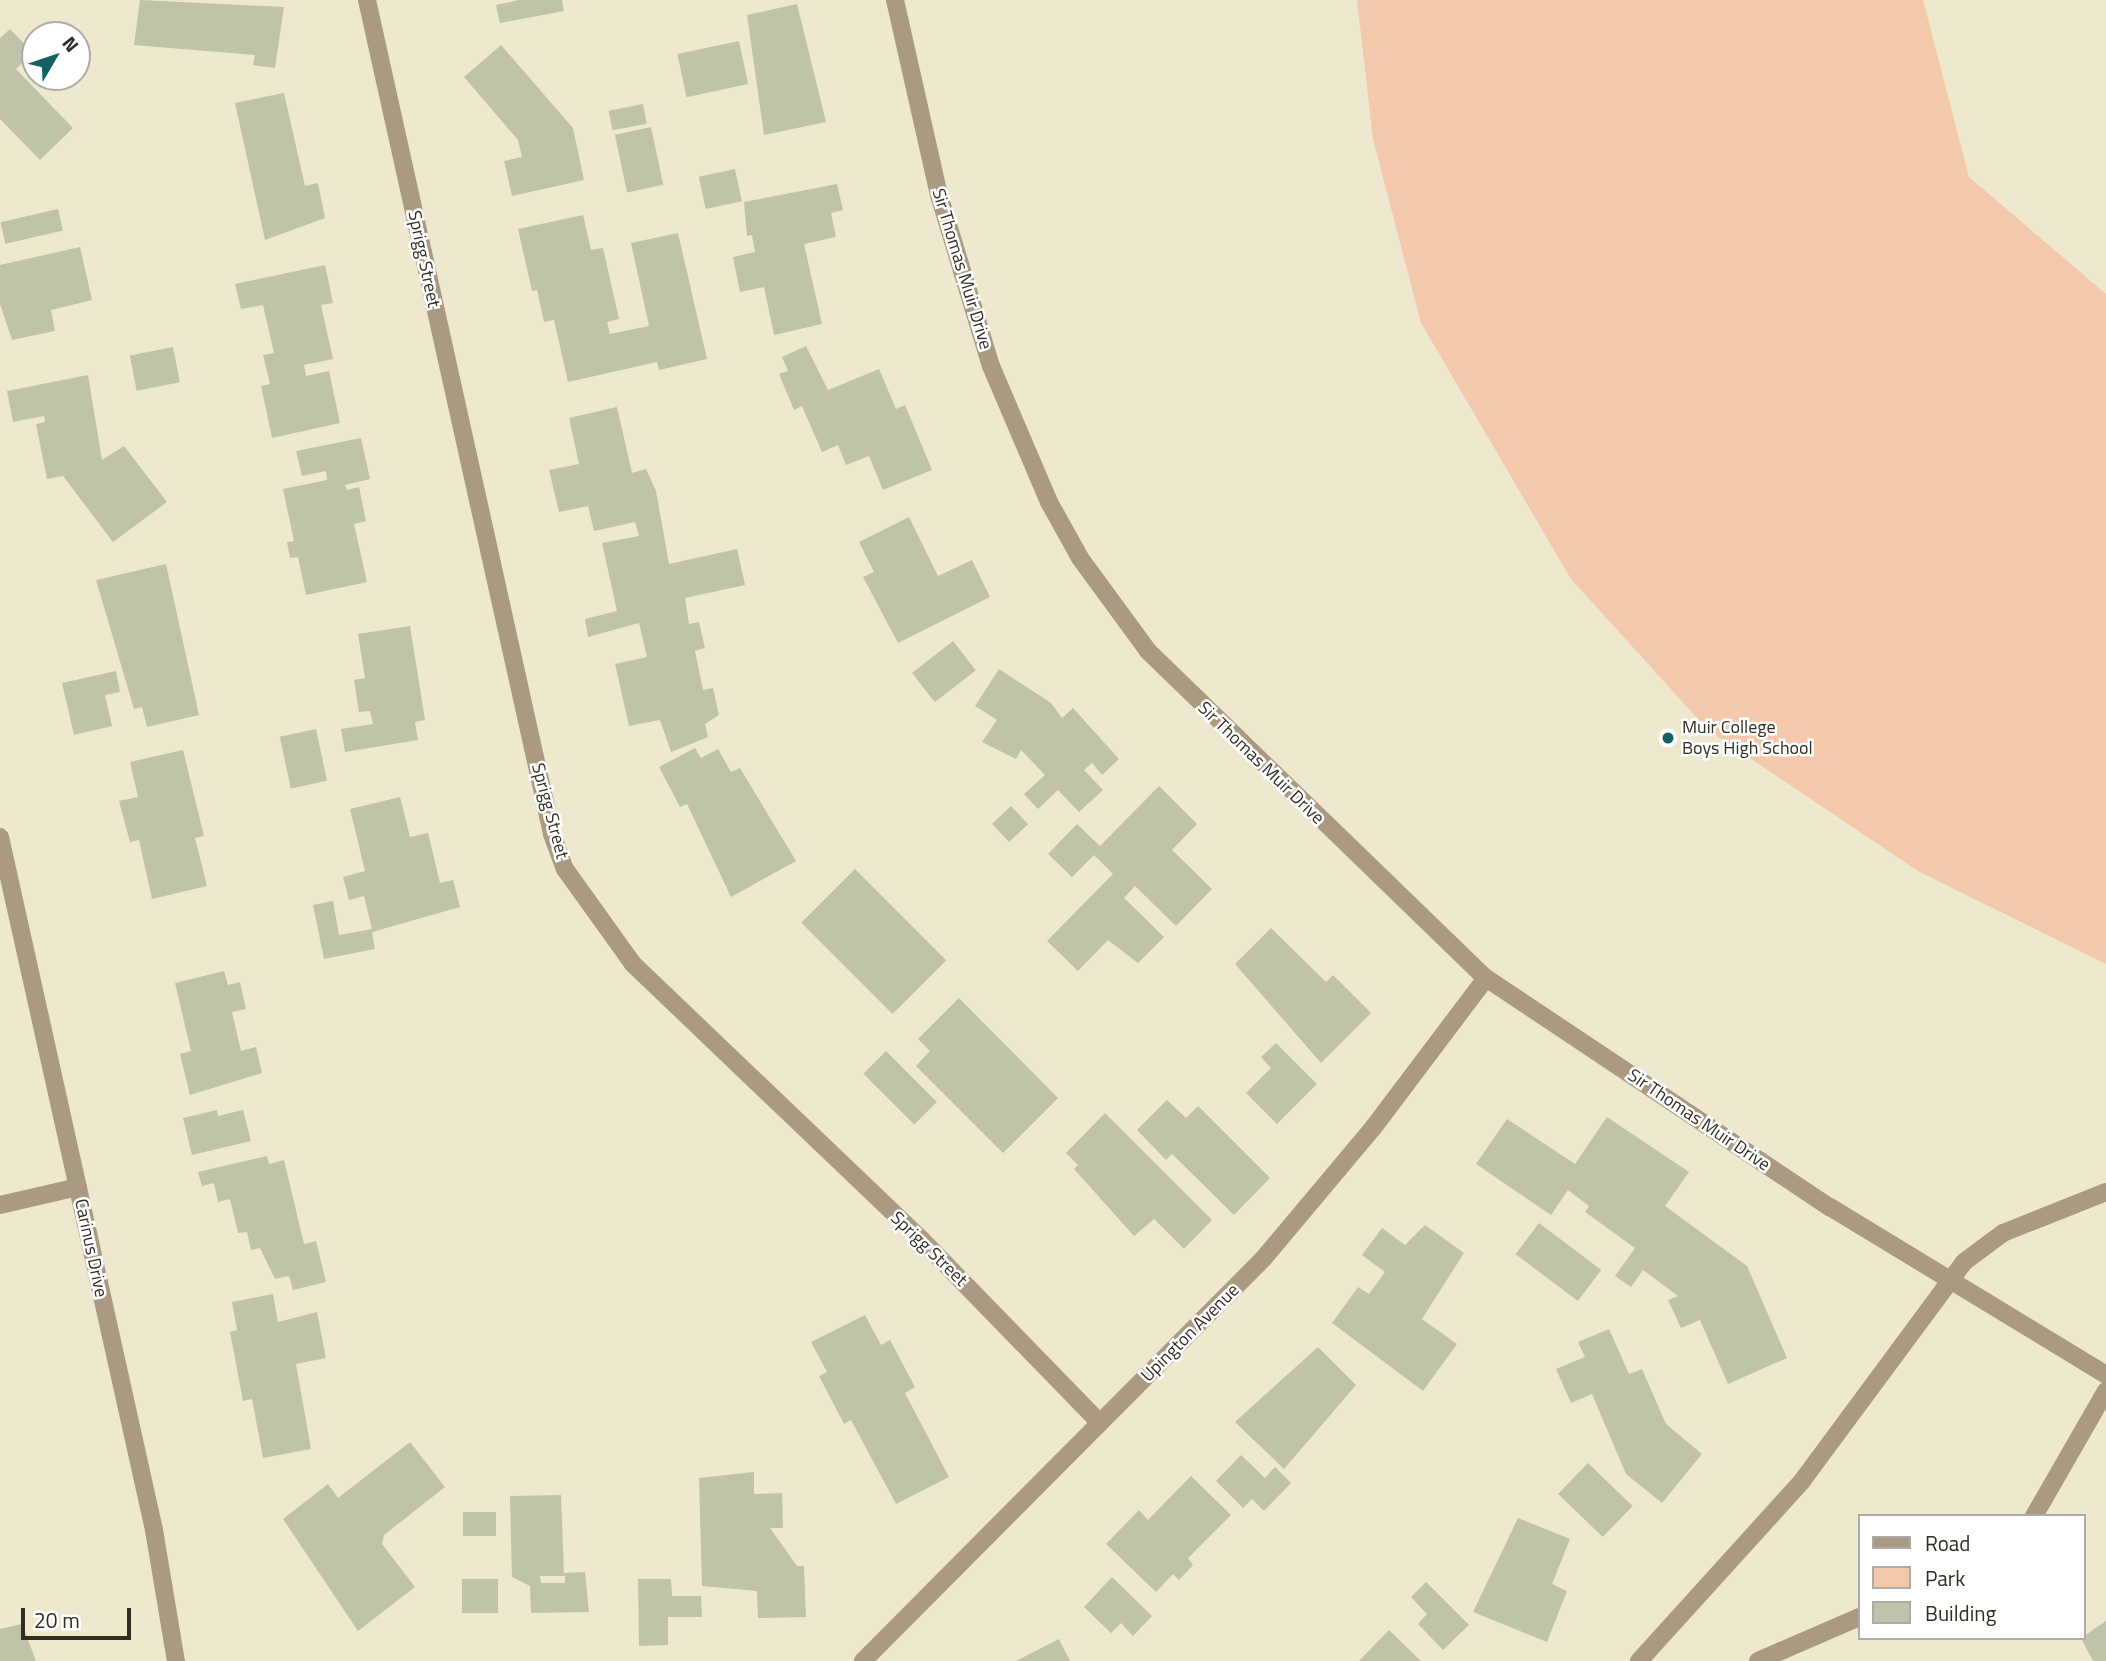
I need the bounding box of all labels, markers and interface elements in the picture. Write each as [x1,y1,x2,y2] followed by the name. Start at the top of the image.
[21,21,91,91] north arrow
[56,29,87,58] text: N
[927,186,997,352] street label: Sir Thomas Muir Drive
[403,209,445,309] street label: Sprigg Street
[1193,697,1329,829] street label: Sir Thomas Muir Drive
[1682,717,1813,760] place label: Muir College Boys High School
[1660,730,1676,746] marker: Muir College Boys High School
[527,761,573,861] street label: Sprigg Street
[1624,1064,1774,1176] street label: Sir Thomas Muir Drive
[70,1197,112,1299] street label: Carinus Drive
[886,1207,972,1291] street label: Sprigg Street
[1137,1280,1243,1386] street label: Upington Avenue
[1857,1514,2085,1640] legend
[1925,1527,1970,1559] text: Road
[1925,1562,1965,1594] text: Park
[24,1594,135,1638] scale bar
[1925,1597,1996,1629] text: Building
[34,1604,80,1636] text: 20 m

